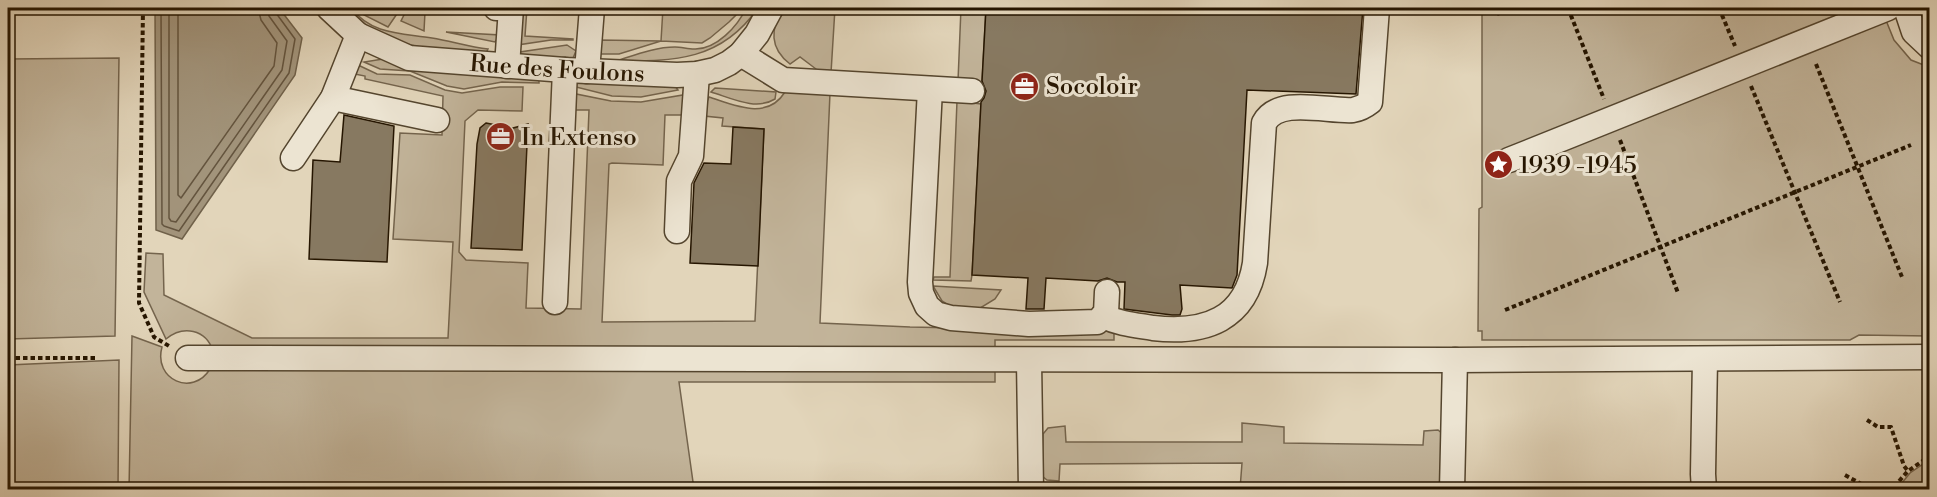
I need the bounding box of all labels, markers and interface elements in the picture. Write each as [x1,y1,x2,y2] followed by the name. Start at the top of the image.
[468,49,645,90] street label: Rue des Foulons
[1009,70,1041,102] office icon: Socoloir
[1046,72,1138,102] place label: Socoloir
[484,121,516,153] office icon: In Extenso
[521,123,637,153] place label: In Extenso
[1482,149,1514,181] place icon: 1939 -1945
[1519,151,1637,181] place label: 1939 -1945

